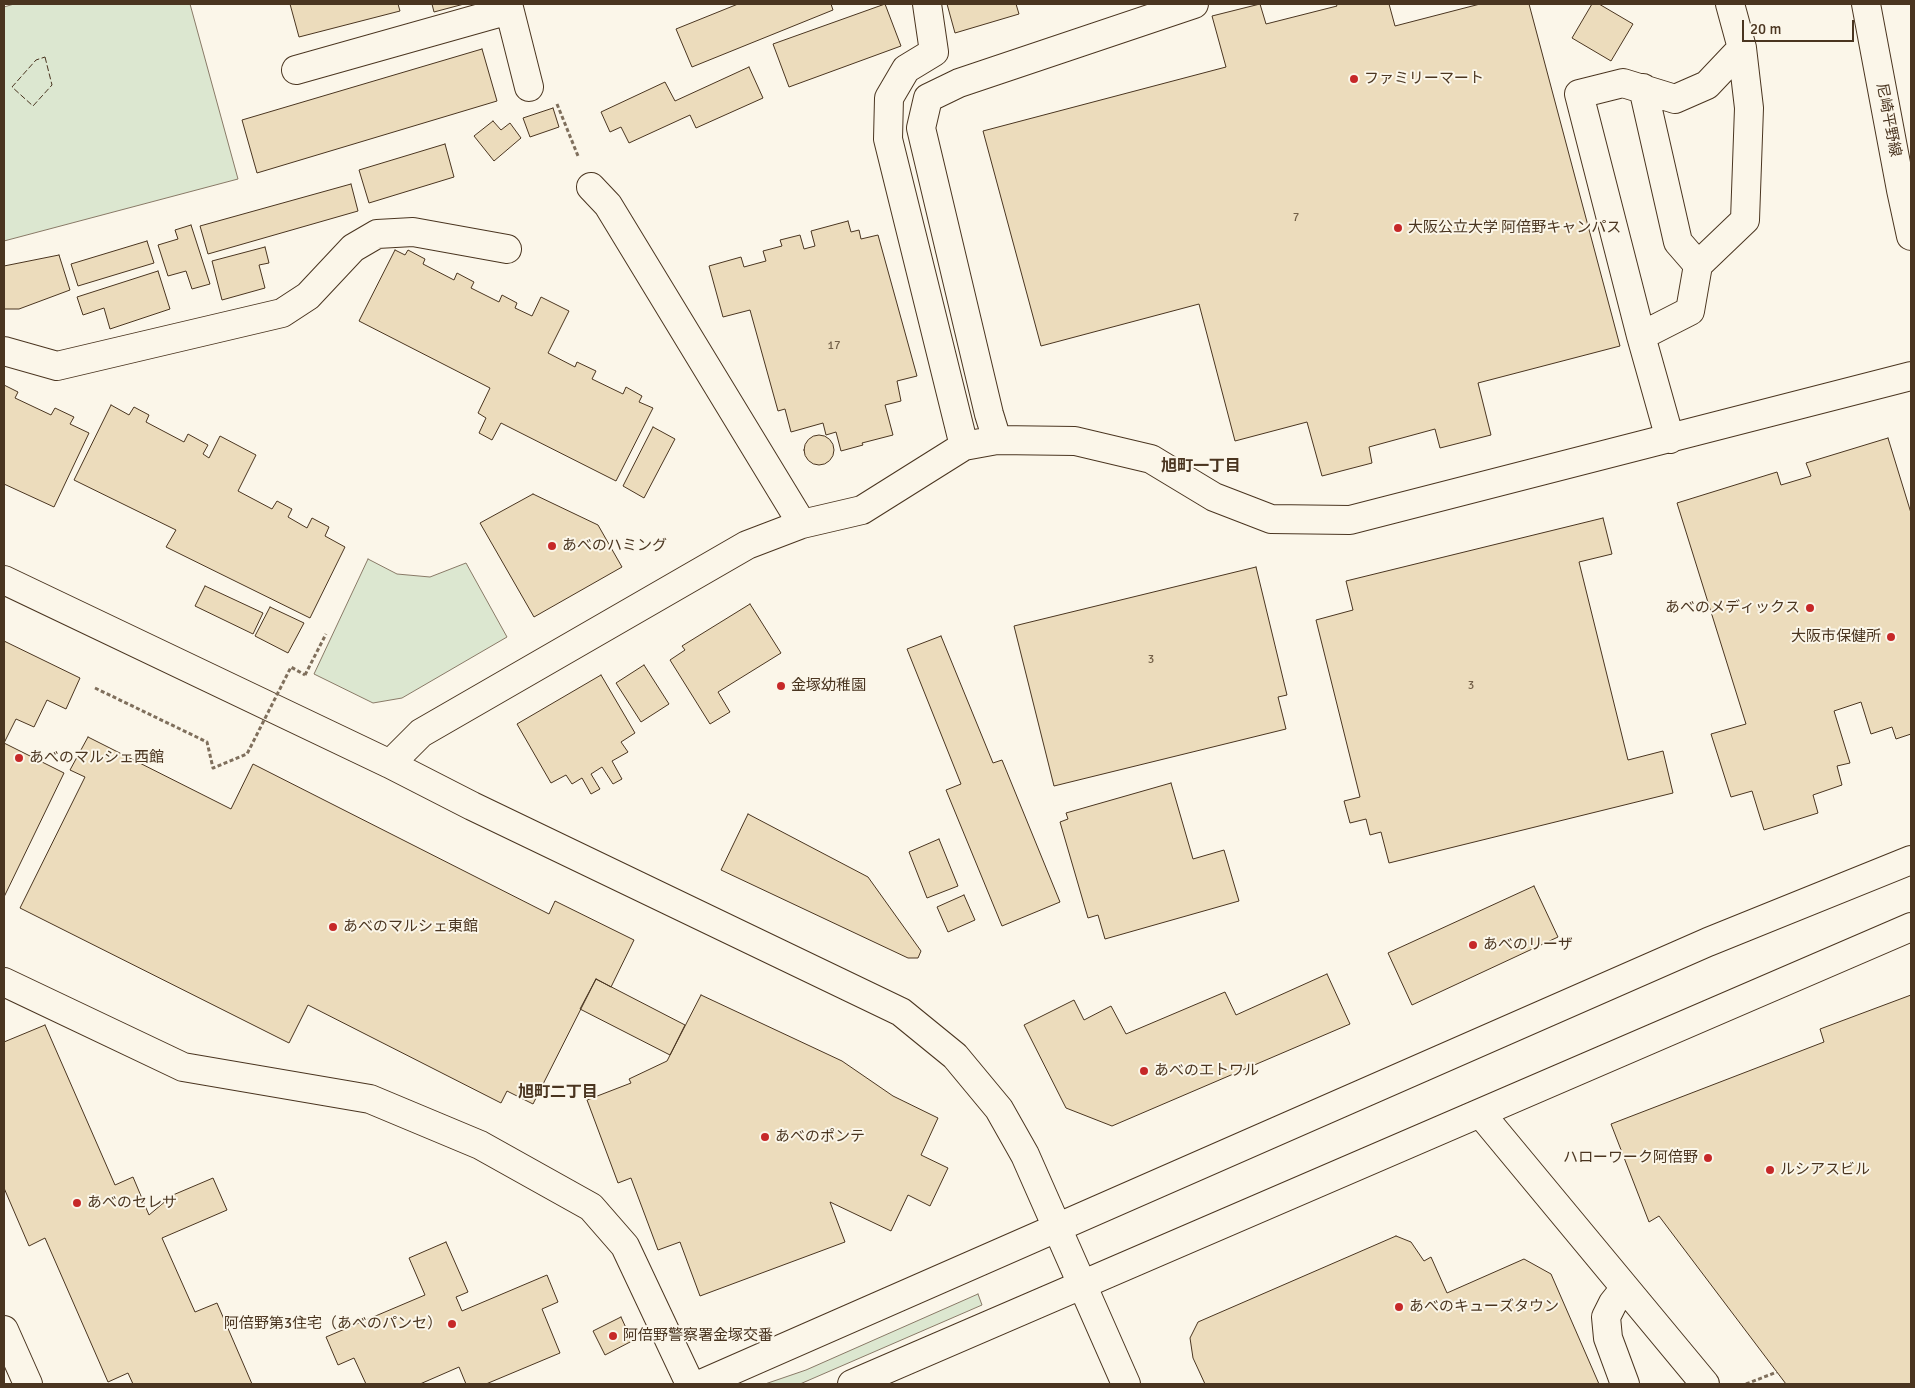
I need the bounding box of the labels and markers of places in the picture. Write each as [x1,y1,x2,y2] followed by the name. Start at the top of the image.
[1364,70,1484,88] place label: ファミリーマート
[1348,73,1360,85] marker: ファミリーマート
[1408,219,1621,237] place label: 大阪公立大学 阿倍野キャンパス
[1392,222,1404,234] marker: 大阪公立大学 阿倍野キャンパス
[562,537,667,555] place label: あべのハミング
[546,540,558,552] marker: あべのハミング
[1665,599,1800,617] place label: あべのメディックス
[1804,602,1816,614] marker: あべのメディックス
[1791,628,1881,646] place label: 大阪市保健所
[1885,631,1897,643] marker: 大阪市保健所
[791,677,866,695] place label: 金塚幼稚園
[775,680,787,692] marker: 金塚幼稚園
[29,749,164,767] place label: あべのマルシェ西館
[13,752,25,764] marker: あべのマルシェ西館
[343,918,478,936] place label: あべのマルシェ東館
[327,921,339,933] marker: あべのマルシェ東館
[1483,936,1573,954] place label: あべのリーザ
[1467,939,1479,951] marker: あべのリーザ
[1154,1062,1259,1080] place label: あべのエトワル
[1138,1065,1150,1077] marker: あべのエトワル
[775,1128,865,1146] place label: あべのポンテ
[759,1131,771,1143] marker: あべのポンテ
[1563,1149,1698,1167] place label: ハローワーク阿倍野
[1702,1152,1714,1164] marker: ハローワーク阿倍野
[1780,1161,1870,1179] place label: ルシアスビル
[1764,1164,1776,1176] marker: ルシアスビル
[87,1194,177,1212] place label: あべのセレサ
[71,1197,83,1209] marker: あべのセレサ
[1409,1298,1559,1316] place label: あべのキューズタウン
[1393,1301,1405,1313] marker: あべのキューズタウン
[224,1315,442,1333] place label: 阿倍野第3住宅（あべのパンセ）
[446,1318,458,1330] marker: 阿倍野第3住宅（あべのパンセ）
[623,1327,773,1345] place label: 阿倍野警察署金塚交番
[607,1330,619,1342] marker: 阿倍野警察署金塚交番

